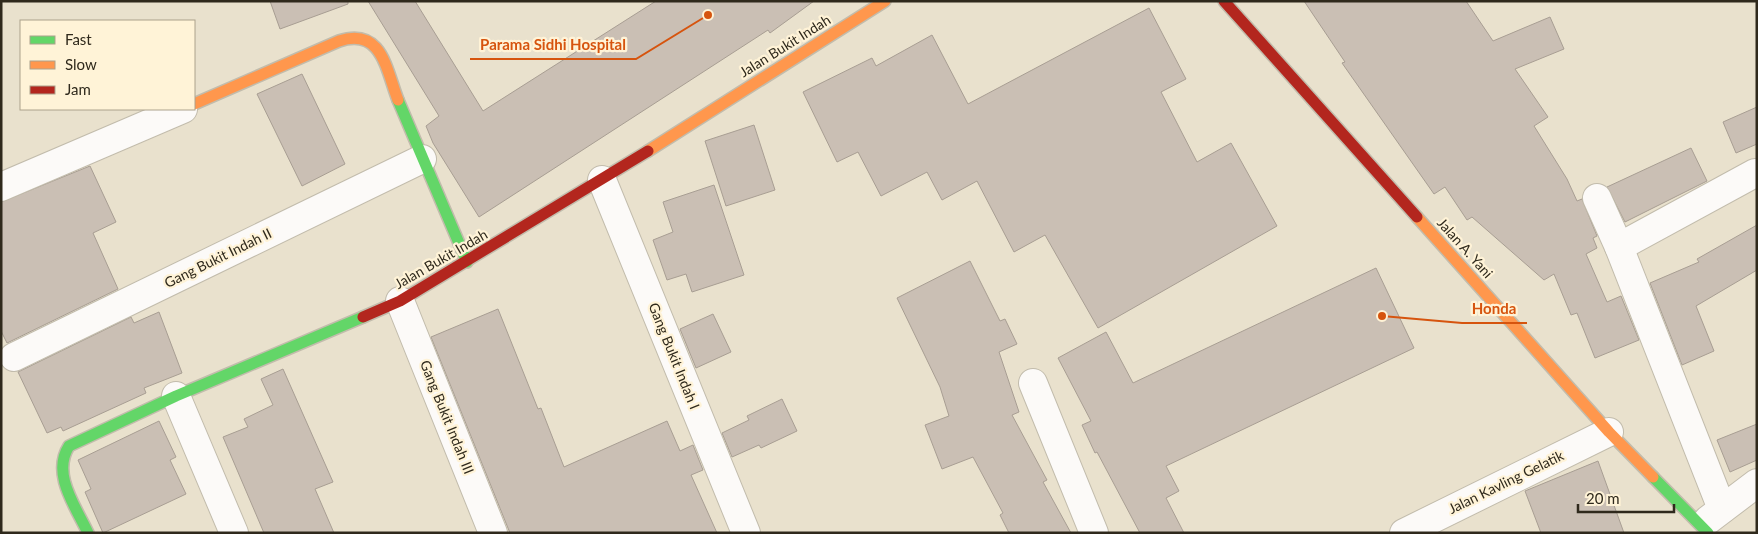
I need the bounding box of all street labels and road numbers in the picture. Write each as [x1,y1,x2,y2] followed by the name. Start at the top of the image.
[736,11,833,80] street label: Jalan Bukit Indah
[1434,214,1497,281] street label: Jalan A. Yani
[161,224,274,291] street label: Gang Bukit Indah II
[391,225,490,292] street label: Jalan Bukit Indah
[645,300,704,412] street label: Gang Bukit Indah I
[417,357,478,476] street label: Gang Bukit Indah III
[1445,446,1567,517] street label: Jalan Kavling Gelatik

